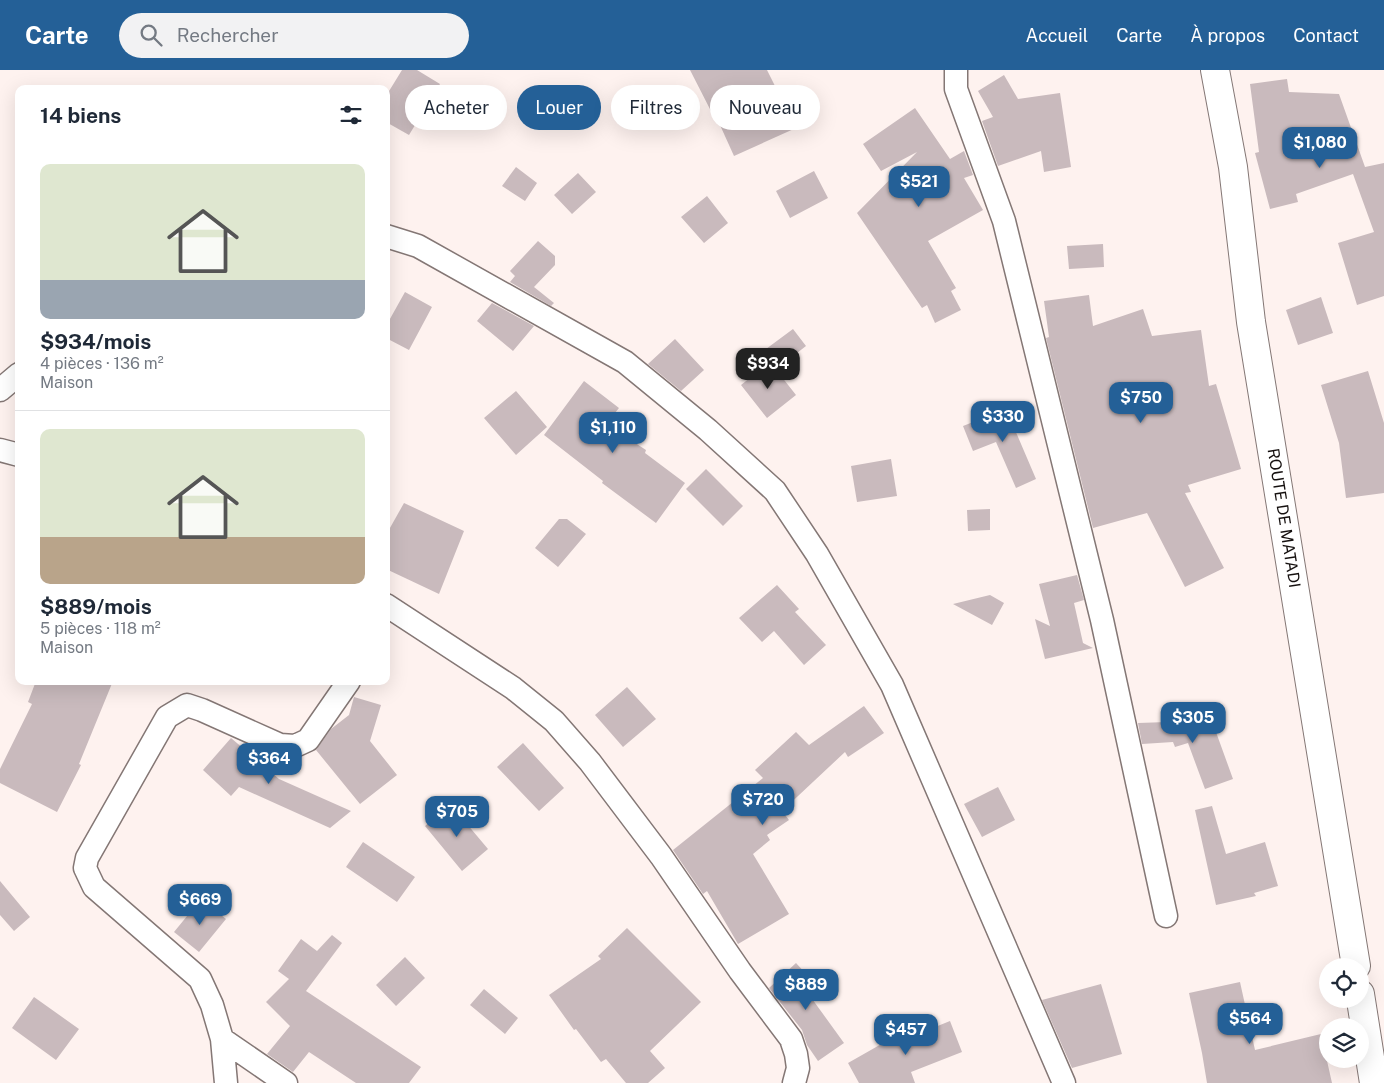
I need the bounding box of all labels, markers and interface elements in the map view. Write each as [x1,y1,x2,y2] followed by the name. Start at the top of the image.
[119,13,469,58] search box
[25,21,89,49] text: Carte
[137,21,165,49] icon: search
[177,24,279,46] text: Rechercher
[1026,25,1088,46] text: Accueil
[1116,25,1162,46] text: Carte
[1190,25,1265,46] text: À propos
[1293,25,1359,46] text: Contact
[405,85,507,130] chip: Acheter
[517,85,601,130] chip: Louer
[611,85,700,130] chip: Filtres
[710,85,820,130] chip: Nouveau
[337,101,365,129] icon: filters
[40,103,121,128] text: 14 biens
[1279,126,1361,169] pin: $1,080
[1293,133,1347,152] text: $1,080
[889,166,949,208] pin: $521
[900,172,938,191] text: $521
[158,196,248,286] icon: home
[40,329,151,354] text: $934/mois
[738,348,798,390] pin: $934
[40,354,164,373] text: 4 pièces · 136 m²
[747,354,789,373] text: $934
[40,373,93,392] text: Maison
[1111,382,1171,424] pin: $750
[1120,388,1162,407] text: $750
[973,400,1033,443] pin: $330
[982,407,1024,426] text: $330
[572,412,654,454] pin: $1,110
[590,418,636,437] text: $1,110
[1264,447,1304,589] street label: ROUTE DE MATADI
[158,462,248,552] icon: home
[40,594,152,619] text: $889/mois
[40,619,161,638] text: 5 pièces · 118 m²
[40,638,93,657] text: Maison
[1163,702,1223,744] pin: $305
[1172,708,1214,727] text: $305
[239,742,299,785] pin: $364
[248,749,290,768] text: $364
[733,784,793,826] pin: $720
[742,790,784,809] text: $720
[427,796,487,838] pin: $705
[436,802,478,821] text: $705
[170,884,230,926] pin: $669
[179,890,221,909] text: $669
[1319,958,1369,1068] map controls
[1319,958,1369,1008] button: locate
[776,968,836,1011] pin: $889
[785,975,827,994] text: $889
[1220,1002,1280,1045] pin: $564
[1229,1009,1271,1028] text: $564
[876,1014,936,1056] pin: $457
[1319,1018,1369,1068] button: layers
[885,1020,927,1039] text: $457

